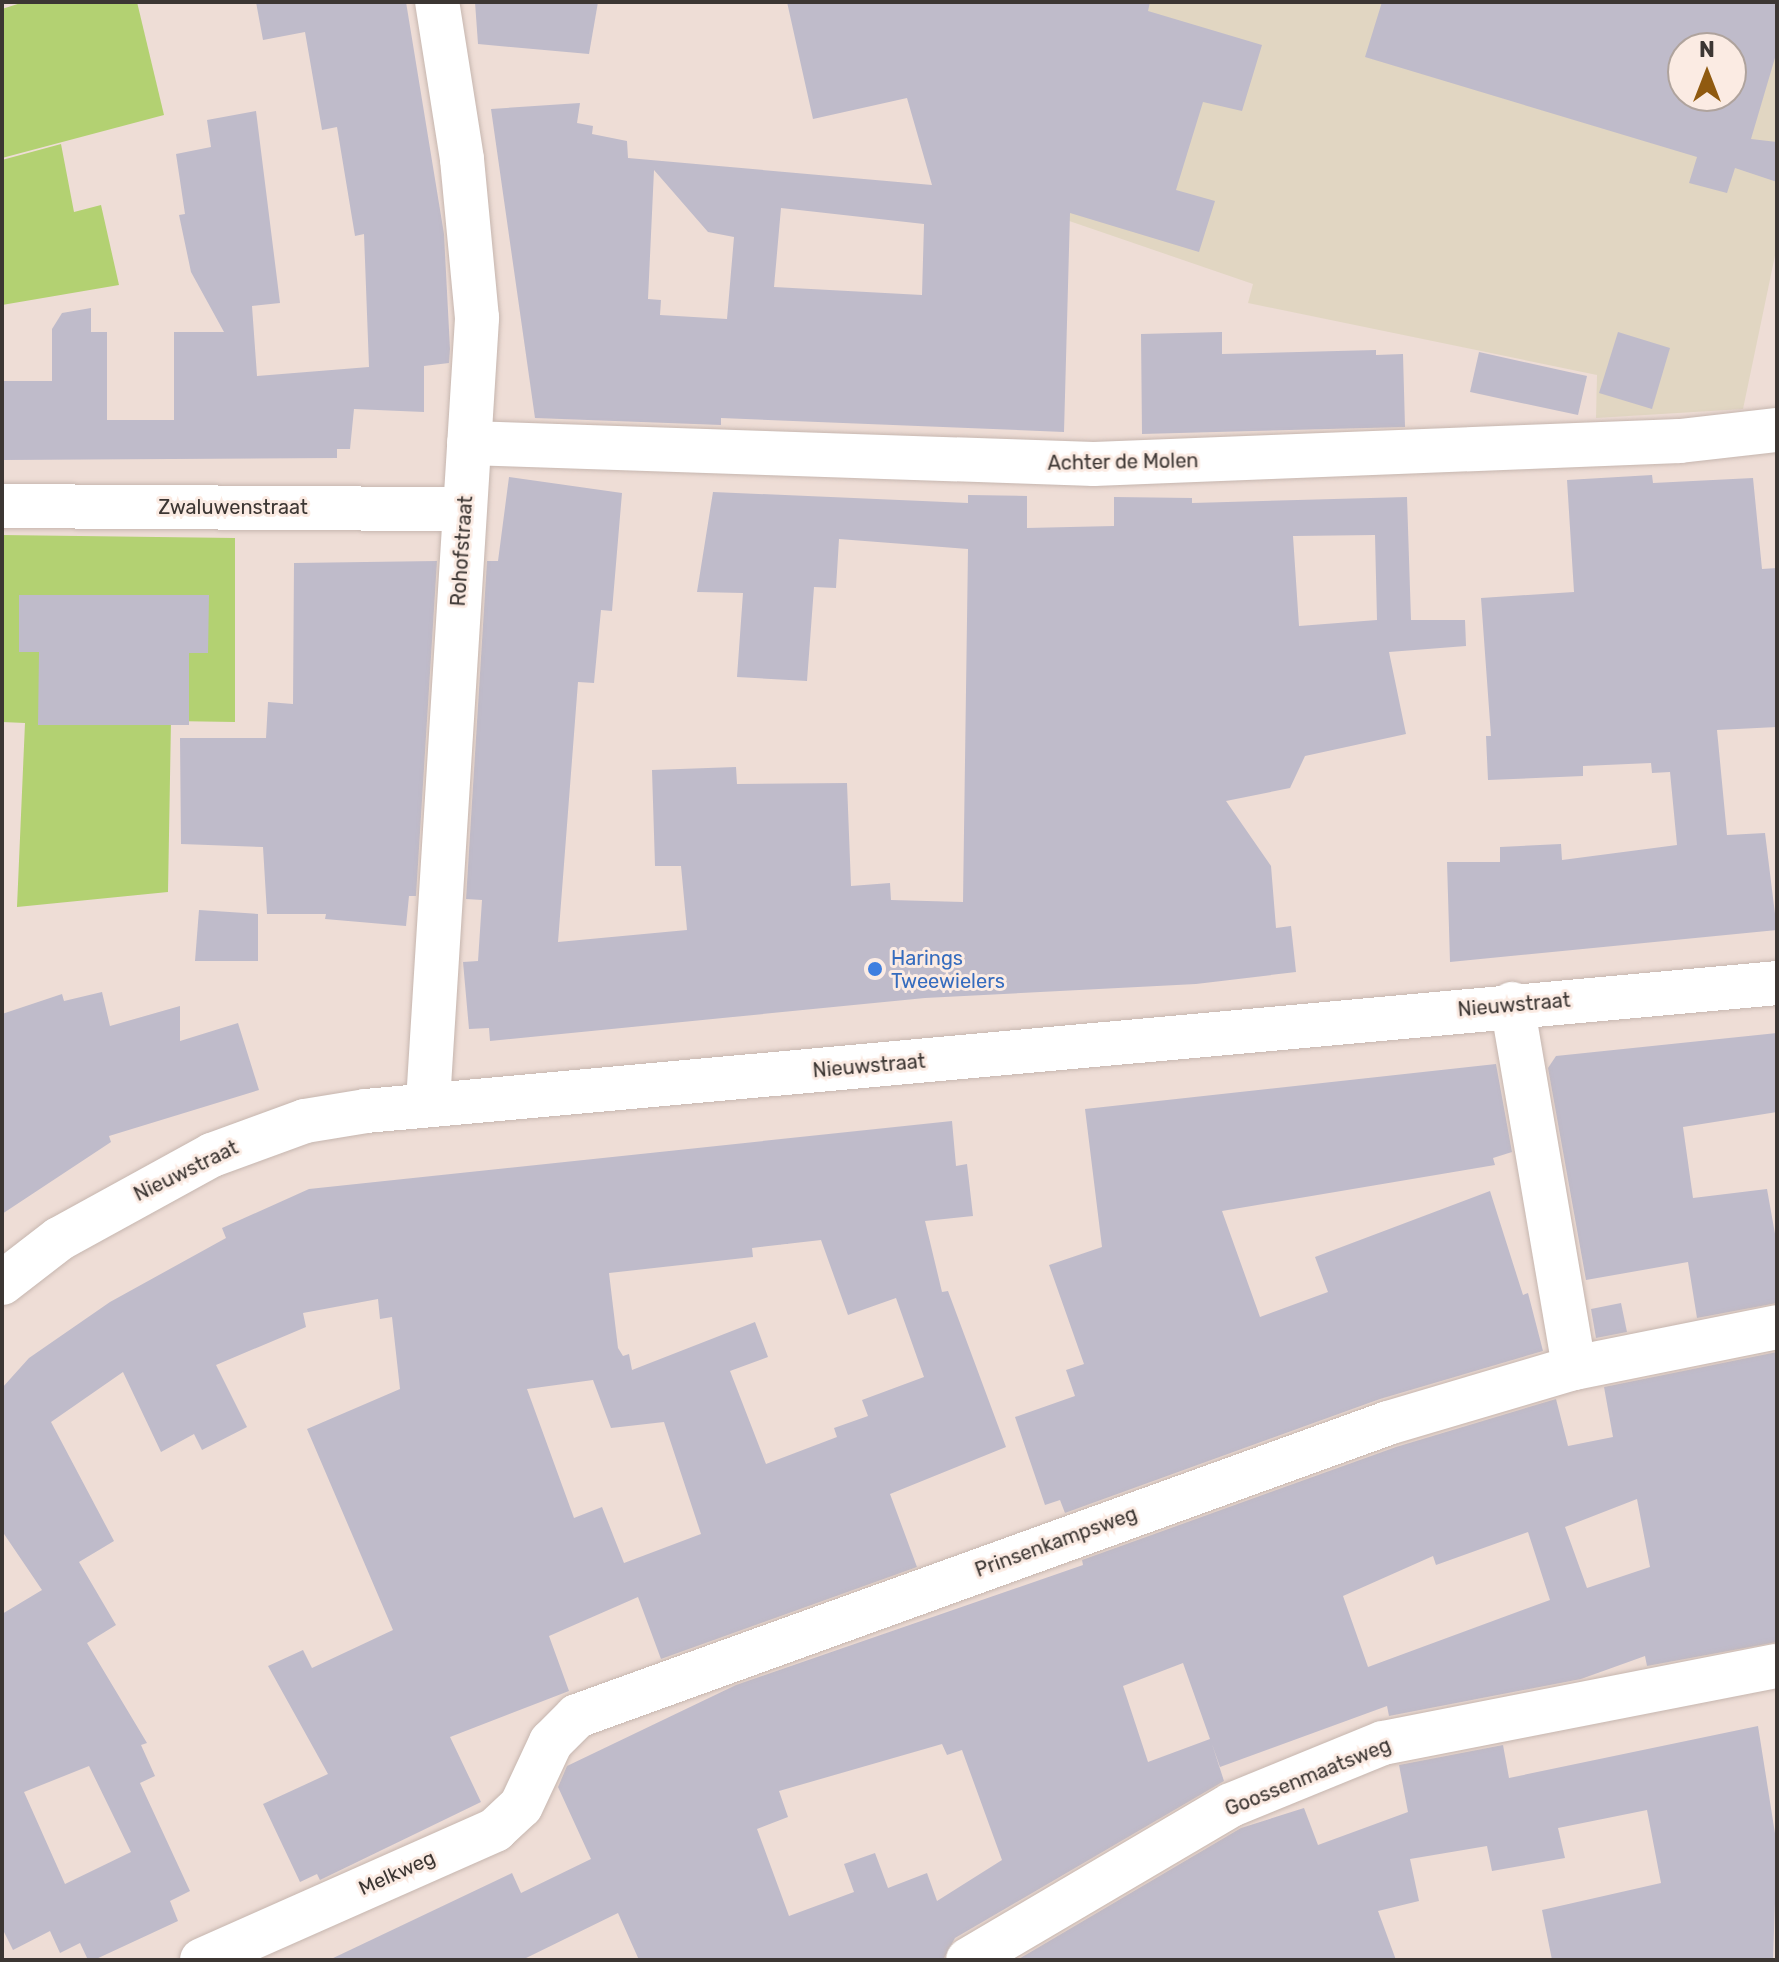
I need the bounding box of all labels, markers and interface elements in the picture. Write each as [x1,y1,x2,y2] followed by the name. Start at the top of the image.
[1667,32,1747,112] north arrow
[1699,36,1715,63] text: N
[1047,449,1199,475] street label: Achter de Molen
[158,495,308,519] street label: Zwaluwenstraat
[446,495,478,607] street label: Rohofstraat
[891,946,1005,993] place label: Harings Tweewielers
[866,960,884,978] marker: Harings Tweewielers
[1457,988,1571,1022] street label: Nieuwstraat
[812,1049,926,1083] street label: Nieuwstraat
[130,1135,242,1207] street label: Nieuwstraat
[972,1502,1140,1582] street label: Prinsenkampsweg
[1222,1733,1394,1821] street label: Goossenmaatsweg
[355,1846,439,1900] street label: Melkweg

